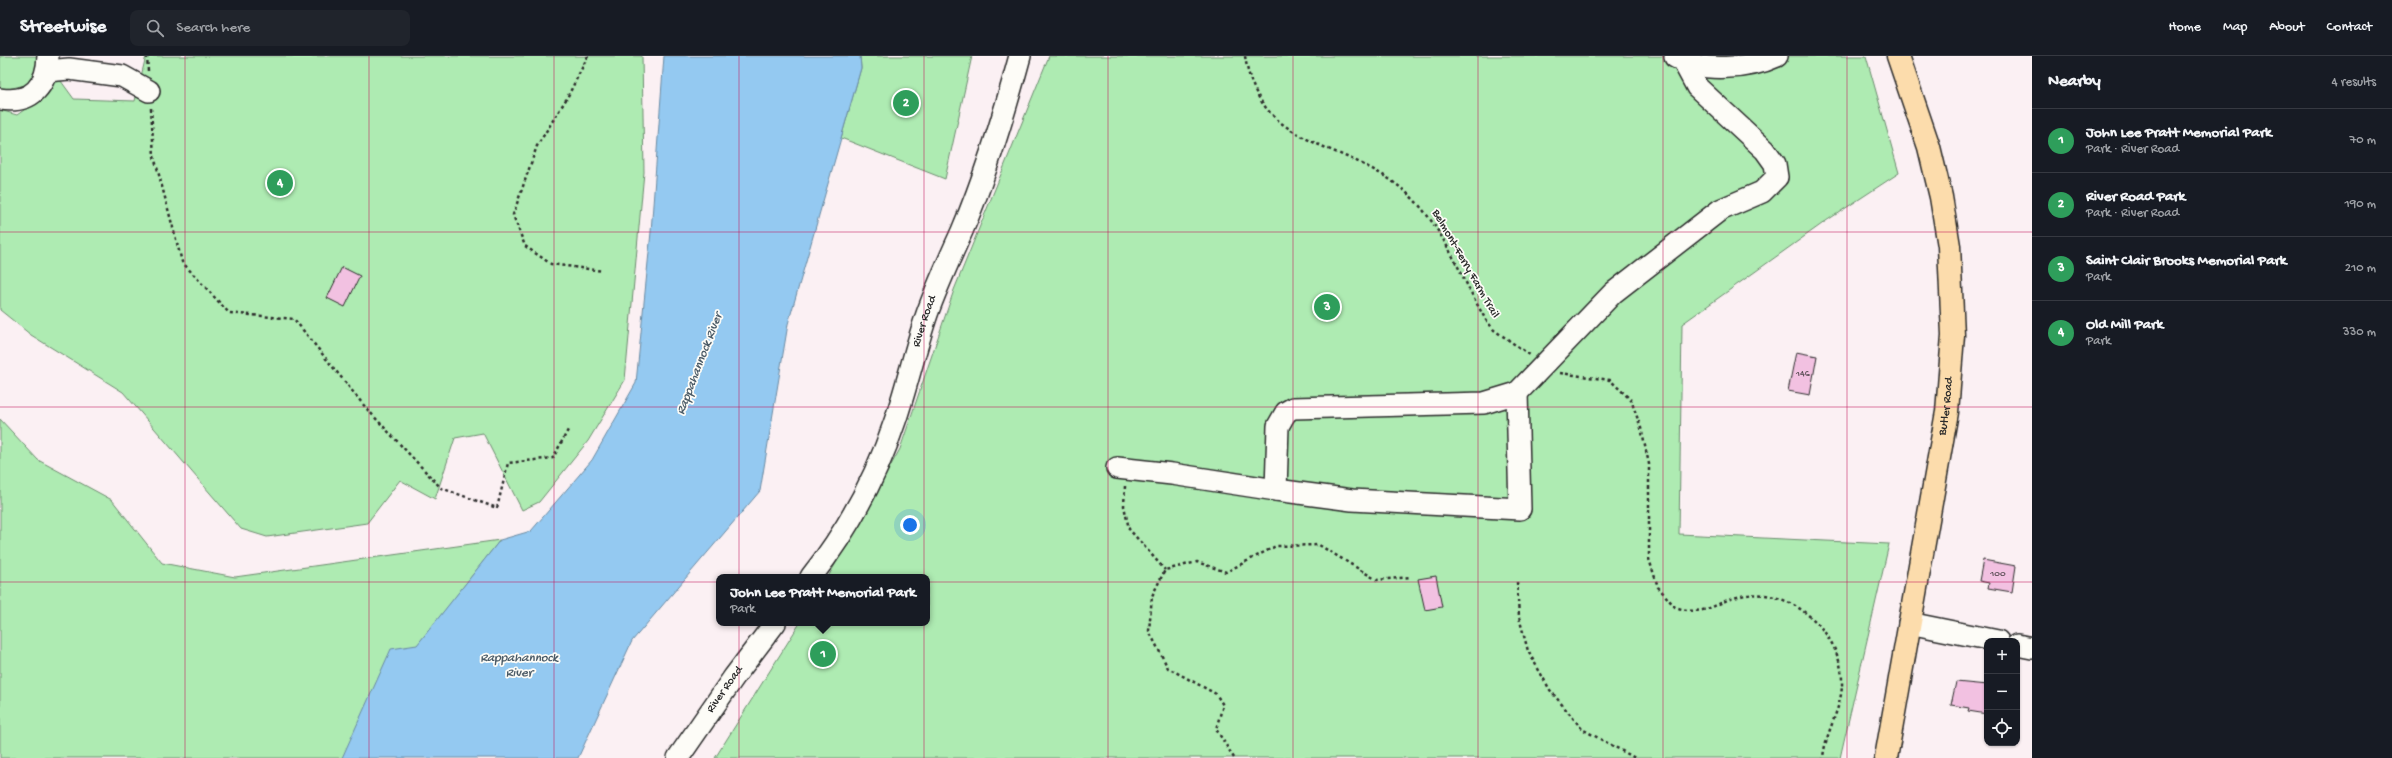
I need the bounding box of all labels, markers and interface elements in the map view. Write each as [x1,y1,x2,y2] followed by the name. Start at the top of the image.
[130,10,410,46] search box
[20,16,106,39] text: Streetwise
[144,17,166,39] icon: search
[176,19,250,37] text: Search here
[2169,19,2201,36] text: Home
[2223,19,2247,36] text: Map
[2269,19,2305,36] text: About
[2327,19,2372,36] text: Contact
[2048,72,2101,92] text: Nearby
[2332,75,2376,90] text: 4 results
[893,88,919,118] pin: 2
[2086,124,2272,142] text: John Lee Pratt Memorial Park
[2058,133,2064,148] text: 1
[2350,133,2376,148] text: 70 m
[2086,142,2179,157] text: Park · River Road
[267,168,293,198] pin: 4
[2086,188,2185,206] text: River Road Park
[2058,197,2064,212] text: 2
[2345,197,2376,212] text: 190 m
[1428,206,1502,321] street label: Belmont-Ferry Farm Trail
[2086,206,2179,221] text: Park · River Road
[2086,252,2286,270] text: Saint Clair Brooks Memorial Park
[2058,261,2064,276] text: 3
[2345,261,2376,276] text: 210 m
[2086,270,2111,285] text: Park
[1314,292,1340,322] pin: 3
[910,293,941,349] street label: River Road
[674,309,727,417] water label: Rappahannock River
[2086,316,2163,334] text: Old Mill Park
[2058,325,2064,340] text: 4
[2343,325,2376,340] text: 330 m
[2086,334,2111,349] text: Park
[1795,368,1811,380] house number: 146
[1936,375,1957,438] street label: Butler Road
[900,515,920,535] your location
[1989,568,2006,580] house number: 100
[716,574,930,626] popup
[730,584,916,602] text: John Lee Pratt Memorial Park
[730,602,755,617] text: Park
[1984,638,2020,746] map controls
[1984,638,2020,674] button: +
[810,639,836,669] pin: 1
[480,651,559,681] water label: Rappahannock River
[704,663,747,716] street label: River Road
[1984,674,2020,710] button: −
[1984,710,2020,746] button: locate

